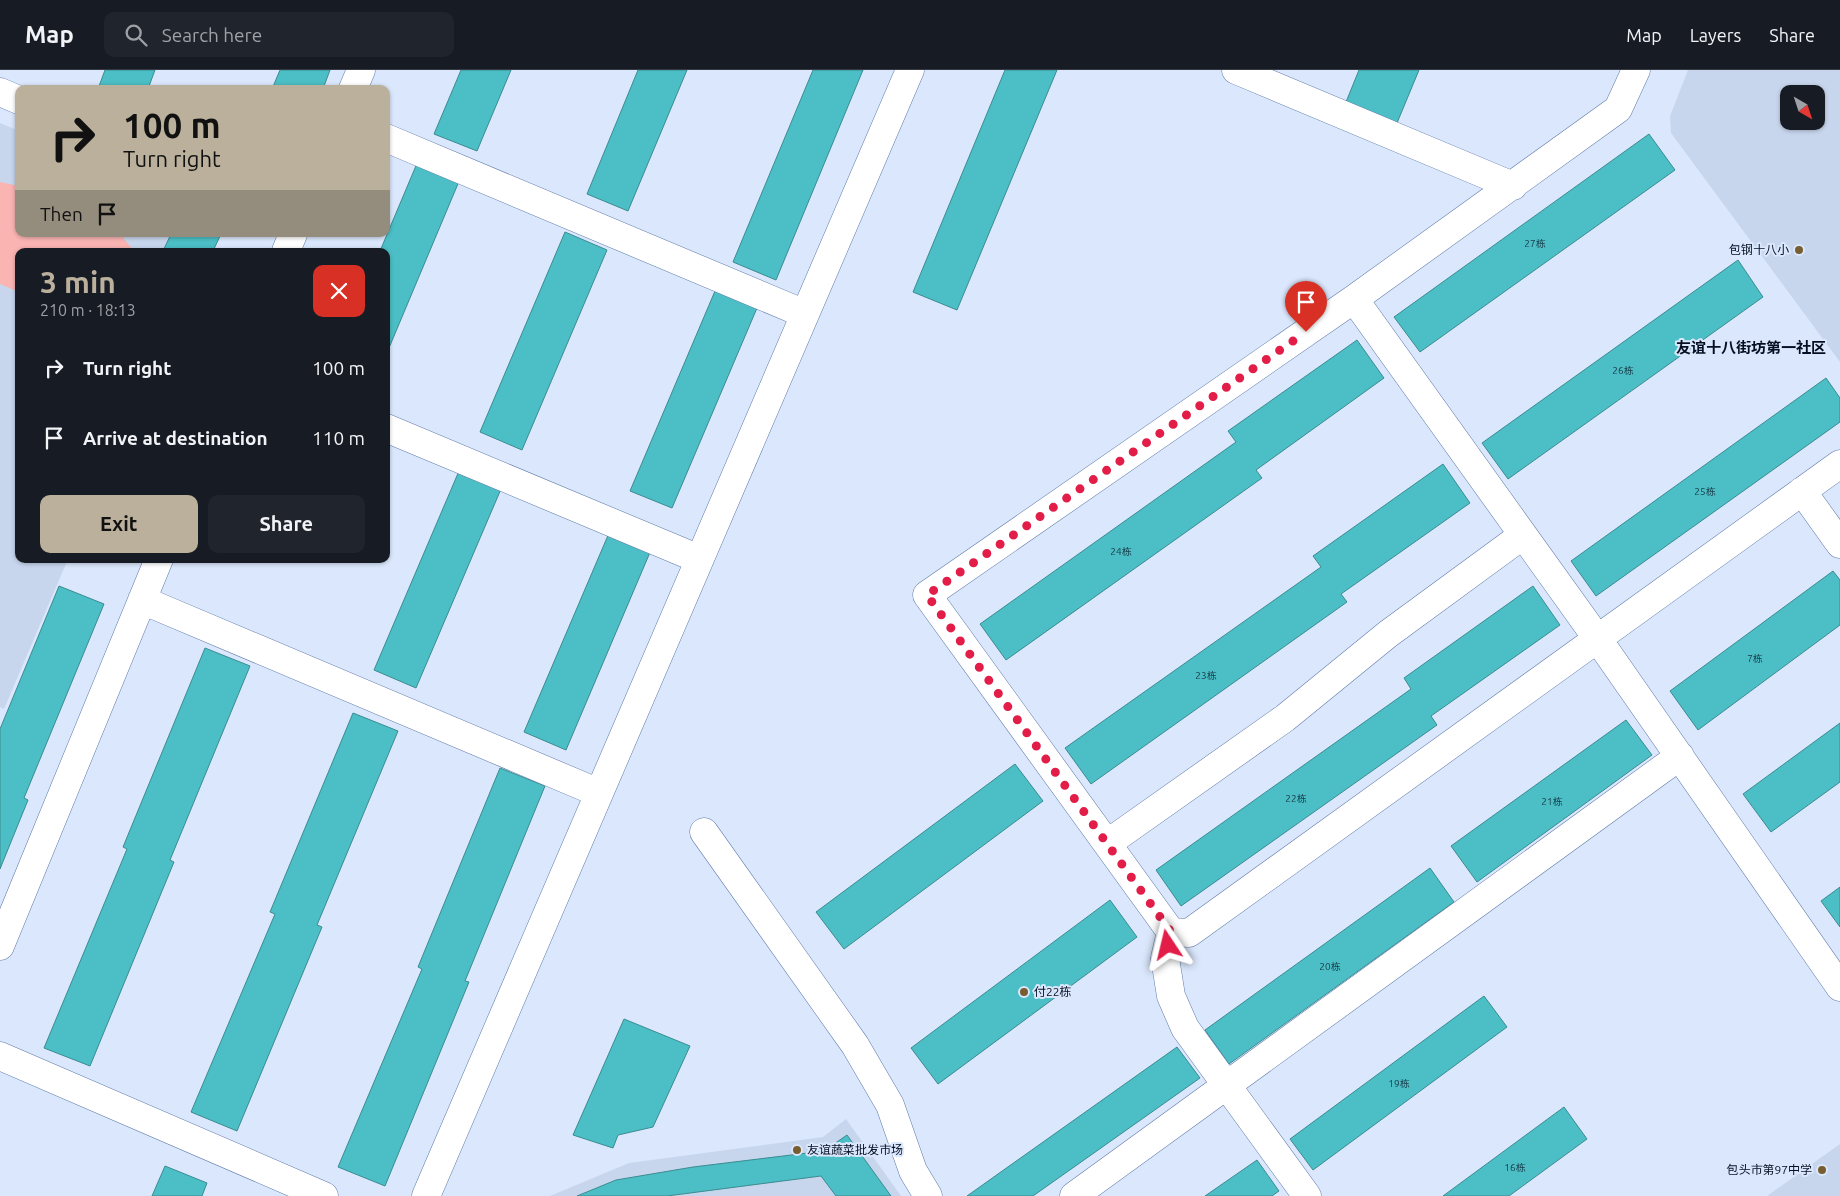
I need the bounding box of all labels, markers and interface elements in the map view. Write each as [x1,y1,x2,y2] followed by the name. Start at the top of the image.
[104,12,454,57] search box
[25,21,74,48] text: Map
[122,21,150,49] icon: search
[162,24,262,46] text: Search here
[1626,25,1662,45] text: Map
[1690,25,1741,45] text: Layers
[1769,25,1815,45] text: Share
[1780,85,1825,130] north arrow
[1780,85,1825,130] map controls
[40,105,105,170] icon: right
[123,105,221,145] text: 100 m
[123,146,221,171] text: Turn right
[93,200,121,228] icon: arrive
[40,203,83,225] text: Then
[1524,238,1546,249] house number: 27栋
[1729,243,1789,256] place label: 包钢十八小
[1793,244,1805,256] marker: 包钢十八小
[40,265,116,299] text: 3 min
[313,265,365,317] button: close
[1285,281,1327,332] pin
[1292,288,1320,316] icon: arrive
[40,301,136,319] text: 210 m · 18:13
[1676,339,1826,356] district label: 友谊十八街坊第一社区
[40,354,68,382] icon: right
[83,357,171,379] text: Turn right
[312,357,365,379] text: 100 m
[1612,365,1634,376] house number: 26栋
[40,424,68,452] icon: arrive
[83,427,268,449] text: Arrive at destination
[312,427,365,449] text: 110 m
[1694,486,1716,497] house number: 25栋
[40,495,198,553] button: Exit
[208,495,365,553] button: Share
[1110,546,1132,557] house number: 24栋
[1747,653,1763,664] house number: 7栋
[1195,670,1217,681] house number: 23栋
[1285,793,1307,804] house number: 22栋
[1541,796,1563,807] house number: 21栋
[1141,918,1193,970] position arrow
[1319,961,1341,972] house number: 20栋
[1034,985,1072,998] place label: 付22栋
[1018,986,1030,998] marker: 付22栋
[1388,1078,1410,1089] house number: 19栋
[807,1143,903,1156] place label: 友谊蔬菜批发市场
[791,1144,803,1156] marker: 友谊蔬菜批发市场
[1504,1162,1526,1173] house number: 16栋
[1726,1163,1812,1176] place label: 包头市第97中学
[1816,1164,1828,1176] marker: 包头市第97中学

